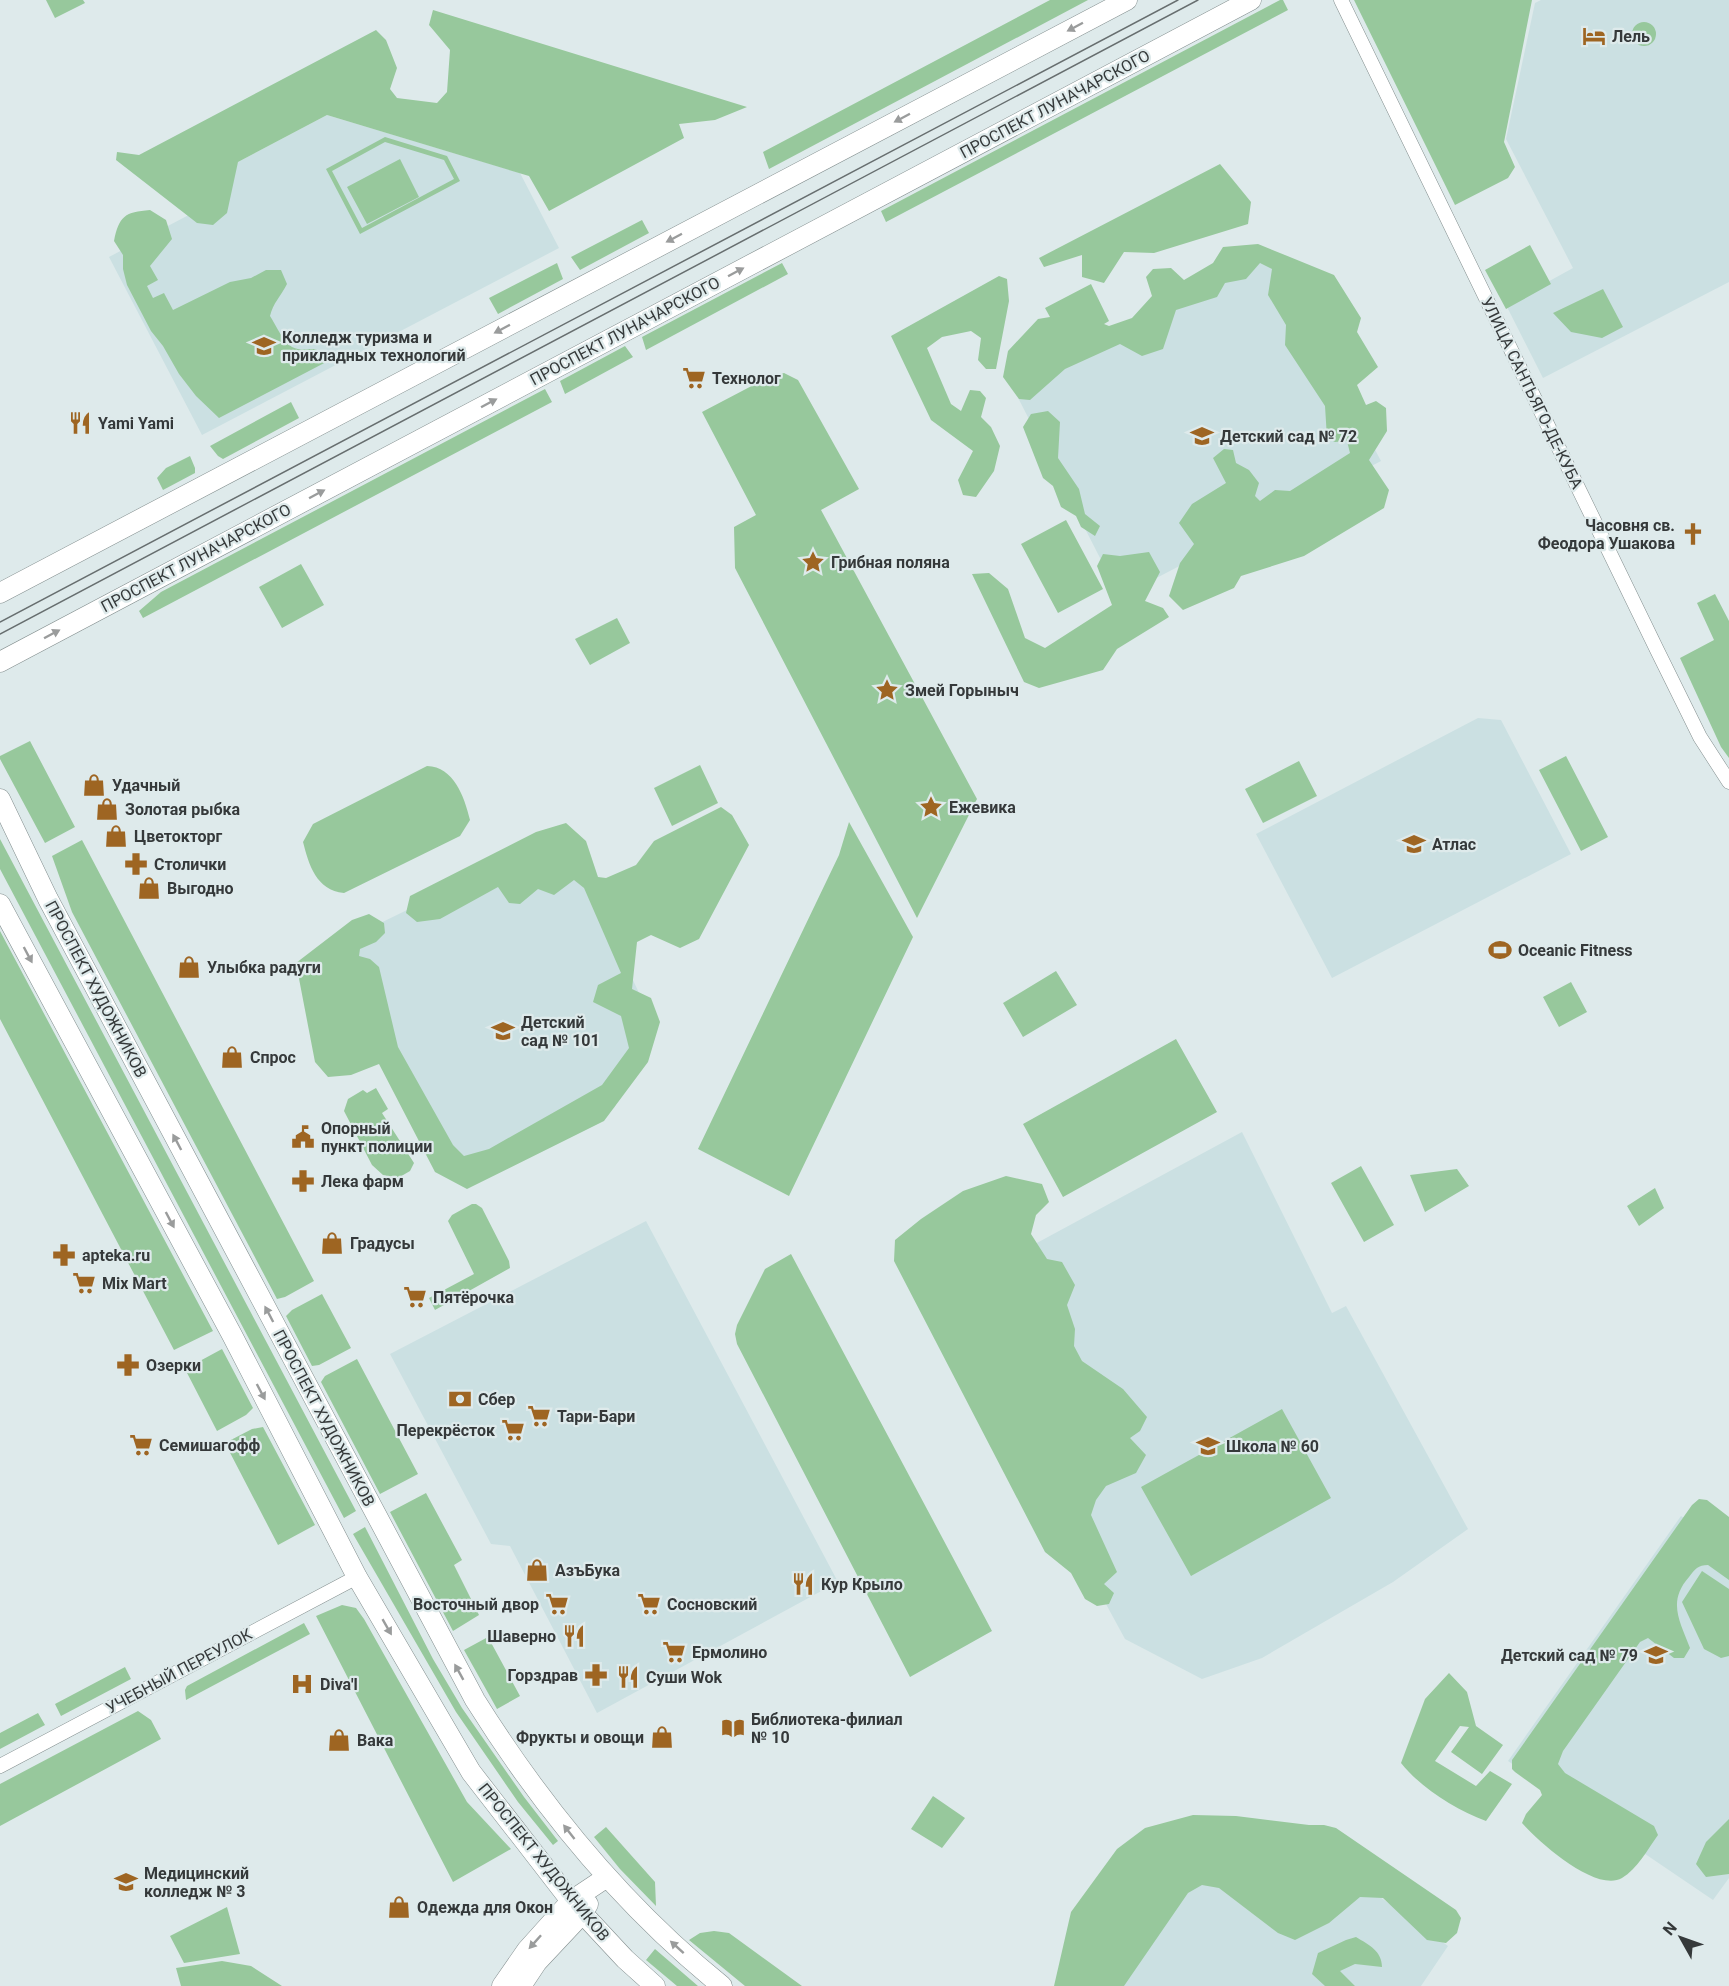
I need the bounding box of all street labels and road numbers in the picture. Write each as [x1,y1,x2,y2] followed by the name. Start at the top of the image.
[957,46,1153,162] street label: ПРОСПЕКТ ЛУНАЧАРСКОГО
[527,273,723,389] street label: ПРОСПЕКТ ЛУНАЧАРСКОГО
[1477,294,1587,492] street label: УЛИЦА САНТЬЯГО-ДЕ-КУБА
[98,500,294,616] street label: ПРОСПЕКТ ЛУНАЧАРСКОГО
[41,897,151,1081] street label: ПРОСПЕКТ ХУДОЖНИКОВ
[269,1326,379,1510] street label: ПРОСПЕКТ ХУДОЖНИКОВ
[103,1624,256,1718] street label: УЧЕБНЫЙ ПЕРЕУЛОК
[474,1779,614,1945] street label: ПРОСПЕКТ ХУДОЖНИКОВ

